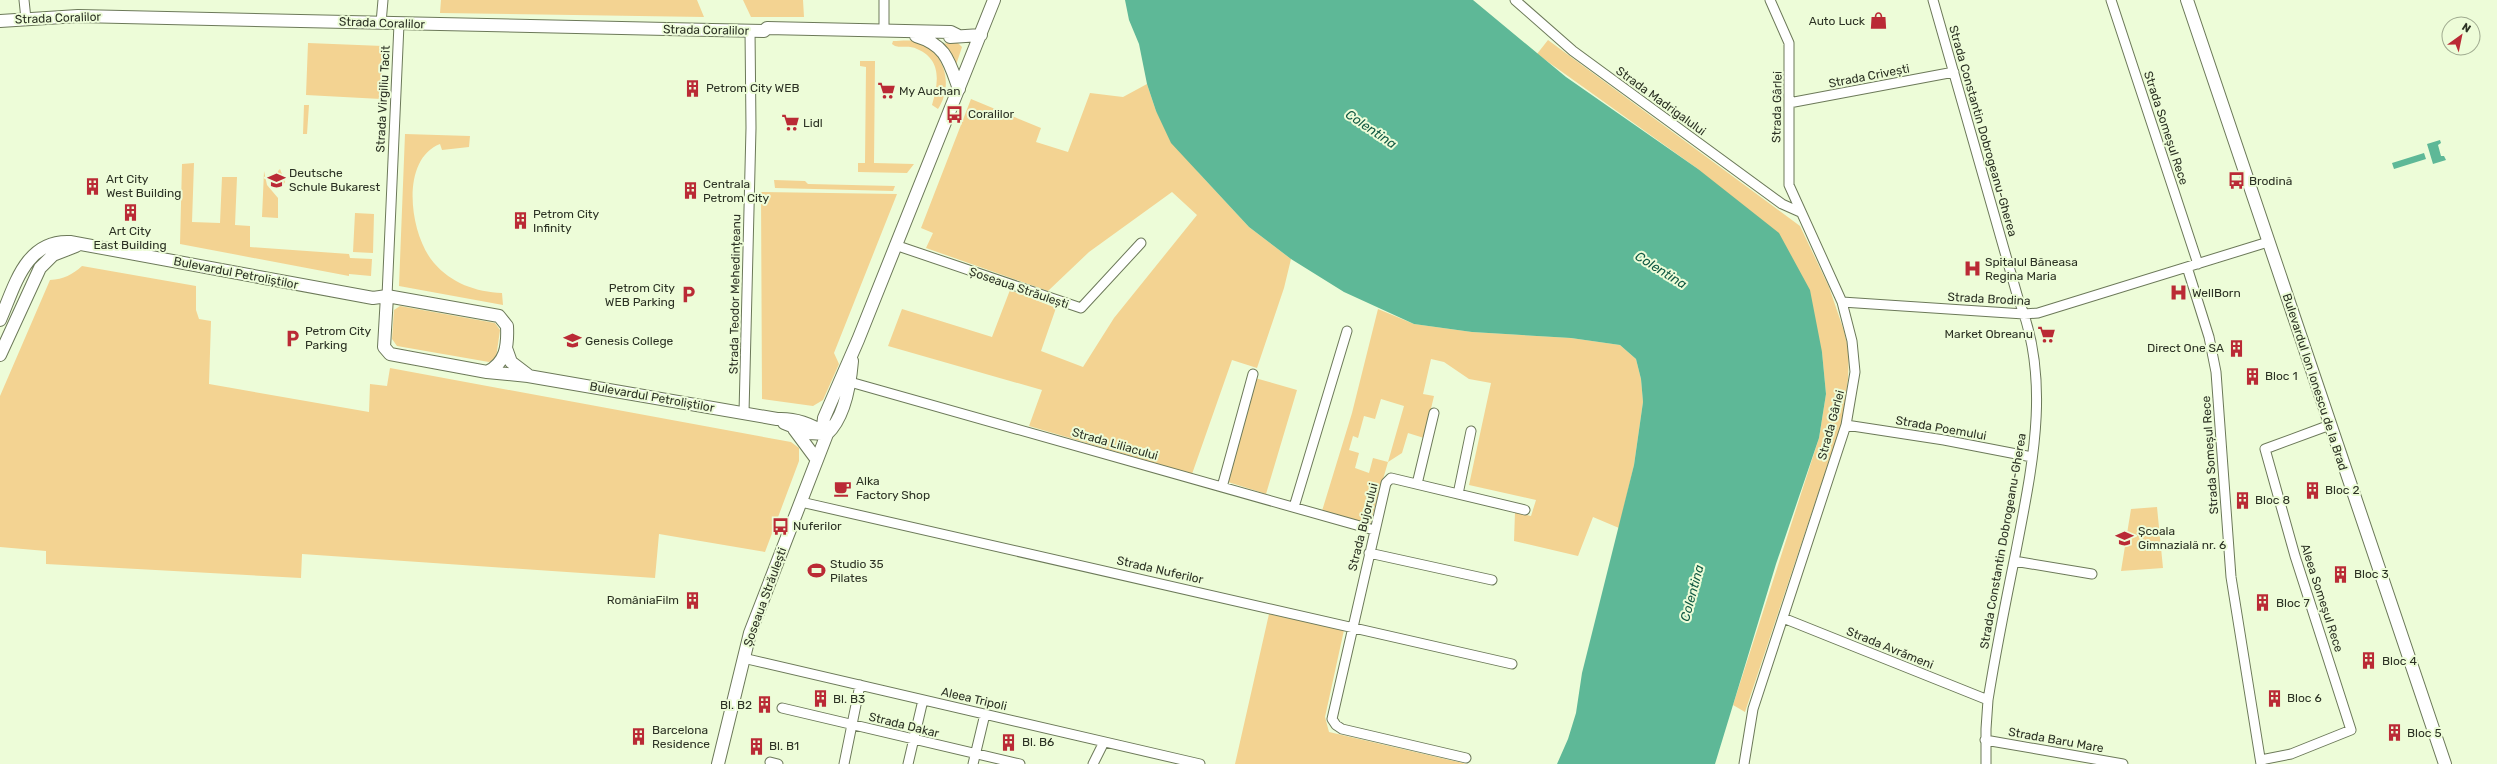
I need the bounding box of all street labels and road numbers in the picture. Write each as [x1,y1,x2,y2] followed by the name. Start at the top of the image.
[15,9,102,26] street label: Strada Coralilor
[339,15,426,32] street label: Strada Coralilor
[663,22,750,38] street label: Strada Coralilor
[1946,24,2020,238] street label: Strada Constantin Dobrogeanu-Gherea
[373,45,393,153] street label: Strada Virgiliu Tacit
[1827,61,1911,91] street label: Strada Crivești
[1613,64,1709,138] street label: Strada Madrigalului
[2141,69,2191,187] street label: Strada Someșul Rece
[1769,71,1785,143] street label: Strada Gârlei
[727,214,743,374] street label: Strada Teodor Mehedințeanu
[173,254,300,292] street label: Bulevardul Petroliștilor
[967,264,1071,312] street label: Șoseaua Străulești
[1947,290,2031,308] street label: Strada Brodina
[2280,292,2350,472] street label: Bulevardul Ion Ionescu de la Brad
[588,379,716,415] street label: Bulevardul Petroliștilor
[1815,388,1847,462] street label: Strada Gârlei
[2199,395,2221,515] street label: Strada Someșul Rece
[1894,413,1988,443] street label: Strada Poemului
[1070,425,1160,463] street label: Strada Liliacului
[1977,432,2029,650] street label: Strada Constantin Dobrogeanu-Gherea
[1345,482,1381,572] street label: Strada Bujorului
[2298,542,2346,654] street label: Aleea Someșul Rece
[741,545,789,648] street label: Șoseaua Străulești
[1115,553,1205,587] street label: Strada Nuferilor
[1844,624,1936,672] street label: Strada Avrămeni
[940,685,1008,713] street label: Aleea Tripoli
[867,709,941,741] street label: Strada Dakar
[2007,725,2105,755] street label: Strada Baru Mare

